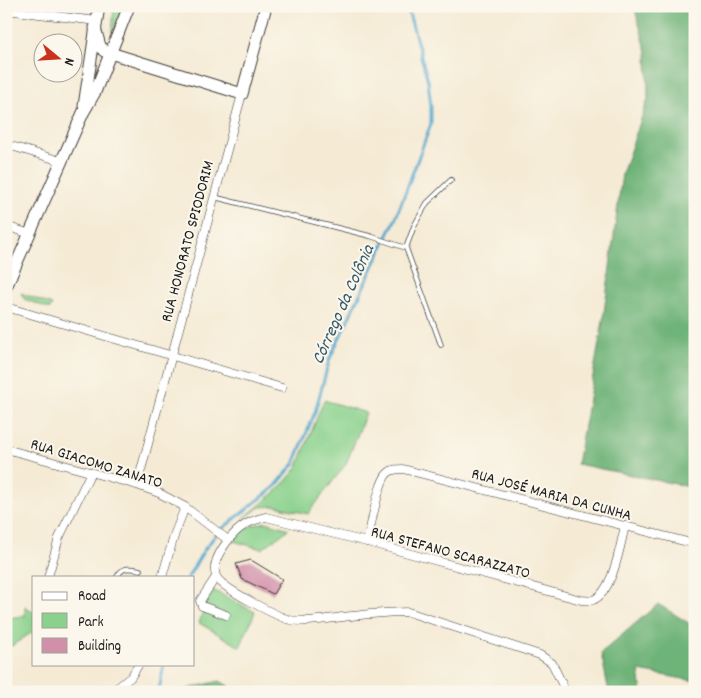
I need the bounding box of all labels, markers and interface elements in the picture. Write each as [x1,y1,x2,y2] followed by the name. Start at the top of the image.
[32,32,82,82] north arrow
[58,55,79,68] text: N
[156,158,221,325] street label: RUA HONORATO SPIODORIM
[307,240,382,369] water label: Córrego da Colônia
[27,433,165,495] street label: RUA GIACOMO ZANATO
[469,463,634,528] street label: RUA JOSÉ MARIA DA CUNHA
[368,521,532,586] street label: RUA STEFANO SCARAZZATO
[32,576,195,666] legend
[78,586,106,608] text: Road
[78,612,104,634] text: Park
[78,636,121,658] text: Building

